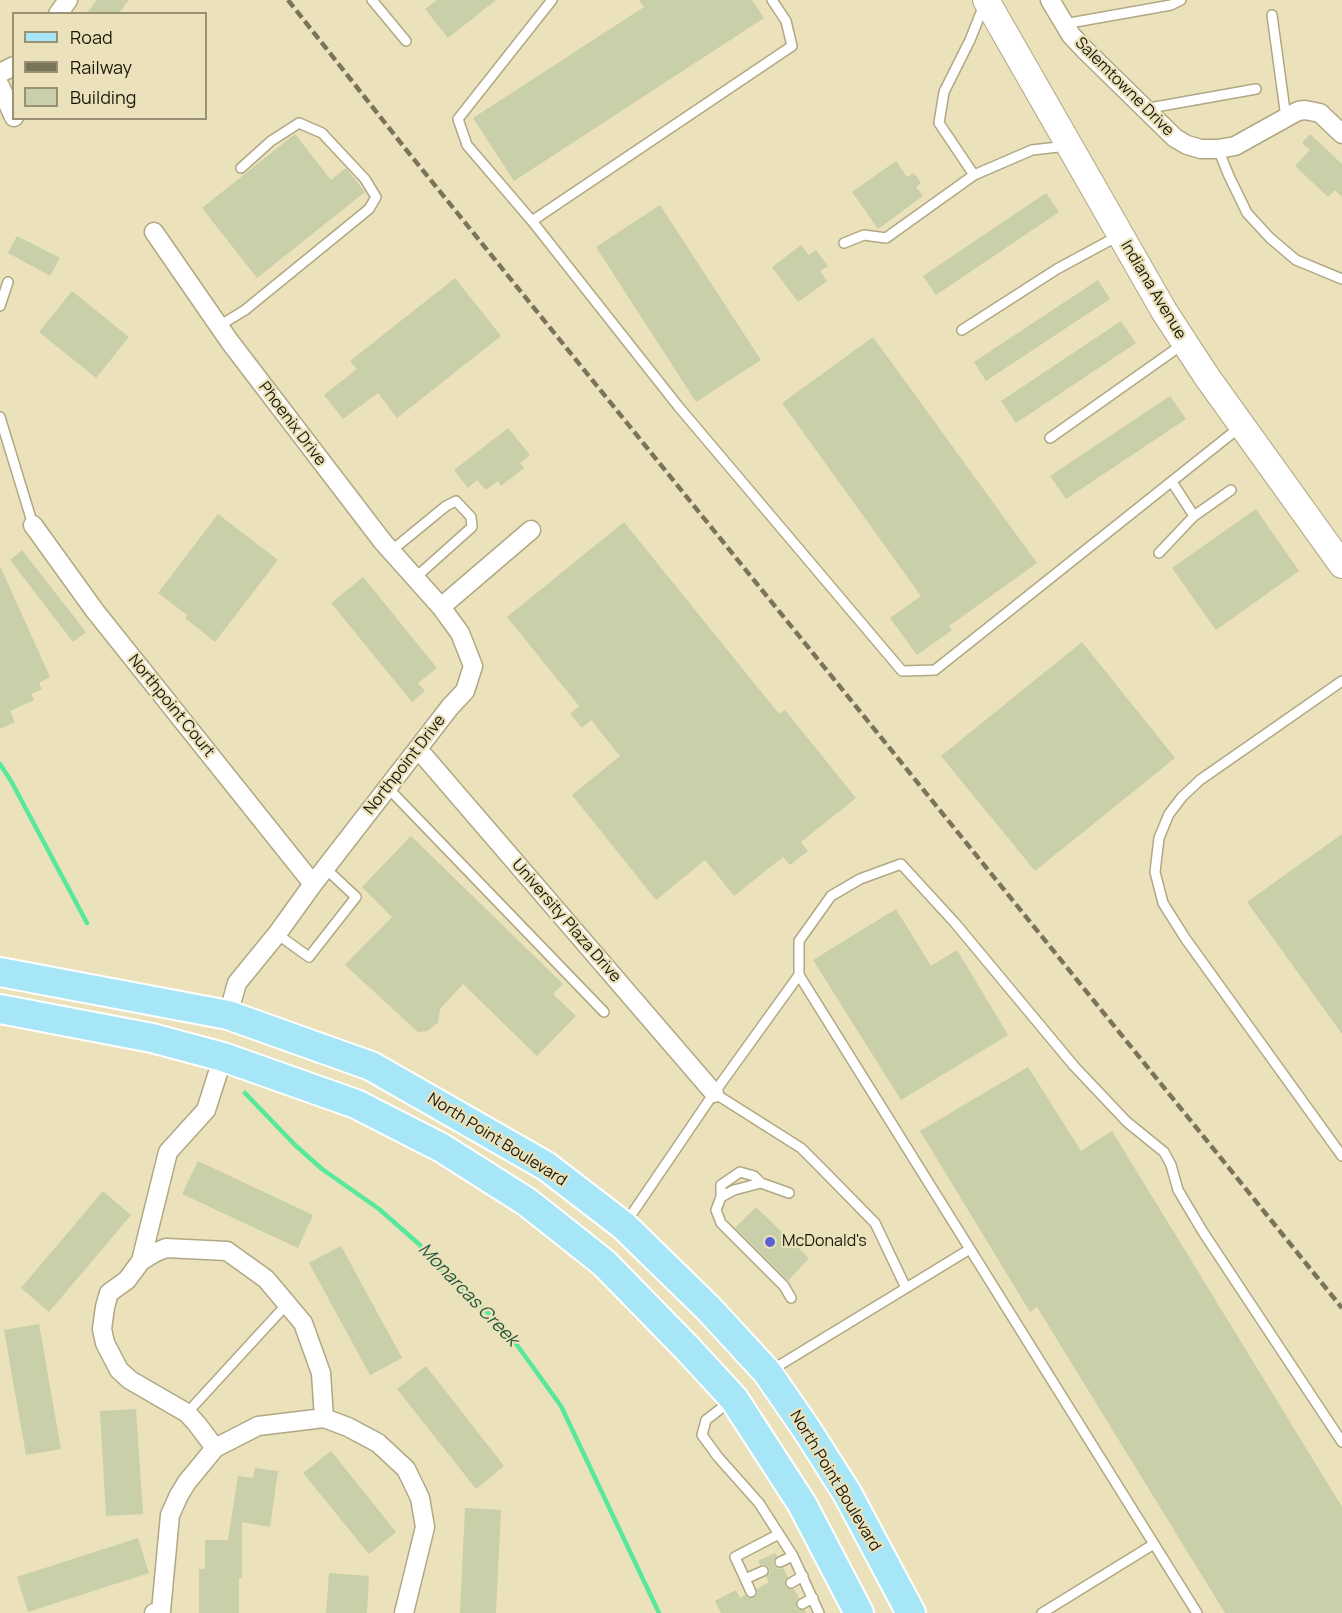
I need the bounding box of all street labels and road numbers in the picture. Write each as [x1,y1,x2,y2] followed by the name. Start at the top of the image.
[1071,34,1177,140] street label: Salemtowne Drive
[1116,237,1190,343] street label: Indiana Avenue
[254,378,330,470] street label: Phoenix Drive
[124,651,218,761] street label: Northpoint Court
[360,711,450,819] street label: Northpoint Drive
[507,856,625,986] street label: University Plaza Drive
[424,1089,570,1191] street label: North Point Boulevard
[785,1407,885,1555] street label: North Point Boulevard

